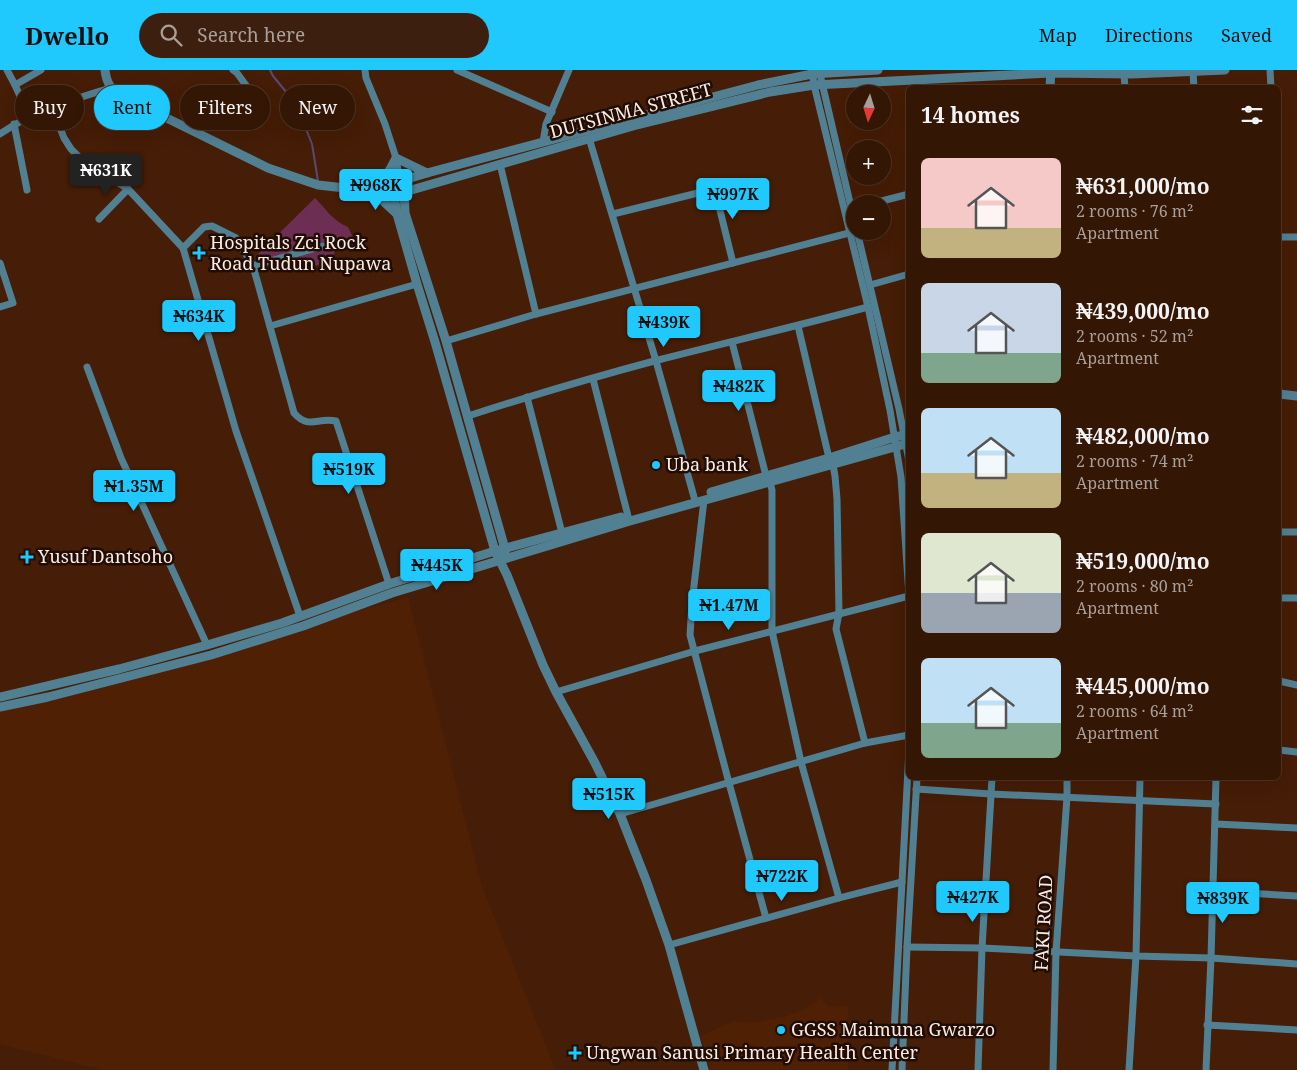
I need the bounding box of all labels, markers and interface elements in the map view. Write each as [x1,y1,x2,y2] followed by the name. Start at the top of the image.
[139,13,489,58] search box
[25,19,109,52] text: Dwello
[157,21,185,49] icon: search
[197,22,305,48] text: Search here
[1039,23,1077,47] text: Map
[1105,23,1193,47] text: Directions
[1221,23,1272,47] text: Saved
[547,77,715,143] street label: DUTSINMA STREET
[15,85,84,130] chip: Buy
[94,85,170,130] chip: Rent
[180,85,270,130] chip: Filters
[280,85,355,130] chip: New
[846,85,891,130] north arrow
[846,85,891,240] map controls
[921,101,1020,129] text: 14 homes
[1238,101,1266,129] icon: filters
[846,140,891,185] button: +
[71,154,141,196] pin: ₦631K
[80,159,132,181] text: ₦631K
[341,168,411,211] pin: ₦968K
[1076,172,1210,200] text: ₦631,000/mo
[350,174,402,196] text: ₦968K
[698,178,768,220] pin: ₦997K
[961,178,1021,238] icon: home
[707,183,759,205] text: ₦997K
[846,195,891,240] button: −
[1076,200,1193,222] text: 2 rooms · 76 m²
[1076,222,1159,244] text: Apartment
[210,230,391,275] place label: Hospitals Zci Rock Road Tudun Nupawa
[192,246,206,260] marker: Hospitals Zci Rock Road Tudun Nupawa
[1076,297,1210,325] text: ₦439,000/mo
[164,300,234,342] pin: ₦634K
[961,303,1021,363] icon: home
[173,305,225,327] text: ₦634K
[629,306,699,348] pin: ₦439K
[638,311,690,333] text: ₦439K
[1076,325,1193,347] text: 2 rooms · 52 m²
[1076,347,1159,369] text: Apartment
[704,370,774,412] pin: ₦482K
[713,375,765,397] text: ₦482K
[1076,422,1210,450] text: ₦482,000/mo
[961,428,1021,488] icon: home
[1076,450,1193,472] text: 2 rooms · 74 m²
[314,452,384,495] pin: ₦519K
[666,452,749,476] place label: Uba bank
[323,458,375,480] text: ₦519K
[650,459,662,471] marker: Uba bank
[93,470,175,512] pin: ₦1.35M
[1076,472,1159,494] text: Apartment
[104,475,164,497] text: ₦1.35M
[37,544,173,568] place label: Yusuf Dantsoho
[1076,547,1210,575] text: ₦519,000/mo
[402,548,472,591] pin: ₦445K
[20,550,34,564] marker: Yusuf Dantsoho
[961,553,1021,613] icon: home
[411,554,463,576] text: ₦445K
[1076,575,1193,597] text: 2 rooms · 80 m²
[688,588,770,631] pin: ₦1.47M
[699,594,759,616] text: ₦1.47M
[1076,597,1159,619] text: Apartment
[1076,672,1210,700] text: ₦445,000/mo
[961,678,1021,738] icon: home
[1076,700,1193,722] text: 2 rooms · 64 m²
[1076,722,1159,744] text: Apartment
[574,778,644,820] pin: ₦515K
[583,783,635,805] text: ₦515K
[747,860,817,902] pin: ₦722K
[756,865,808,887] text: ₦722K
[1029,874,1058,972] street label: FAKI ROAD
[938,880,1008,923] pin: ₦427K
[1188,882,1258,924] pin: ₦839K
[947,886,999,908] text: ₦427K
[1197,887,1249,909] text: ₦839K
[791,1017,995,1041] place label: GGSS Maimuna Gwarzo
[775,1024,787,1036] marker: GGSS Maimuna Gwarzo
[586,1040,919,1064] place label: Ungwan Sanusi Primary Health Center
[568,1046,582,1060] marker: Ungwan Sanusi Primary Health Center

